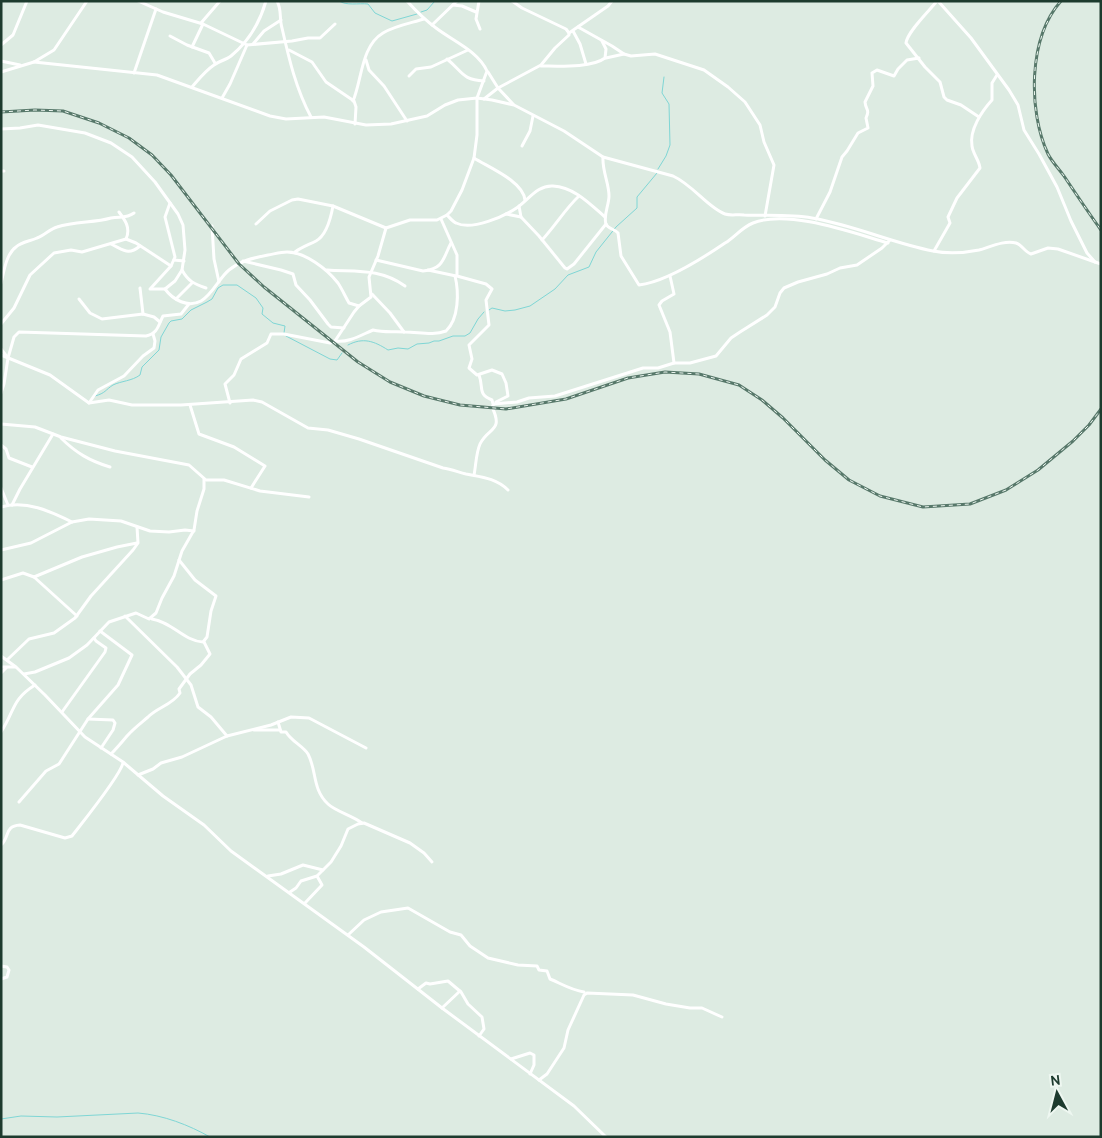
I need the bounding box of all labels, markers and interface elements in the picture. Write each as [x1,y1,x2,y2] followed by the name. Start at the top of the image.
[1032,1068,1082,1118] north arrow
[1050,1073,1062,1091] text: N

